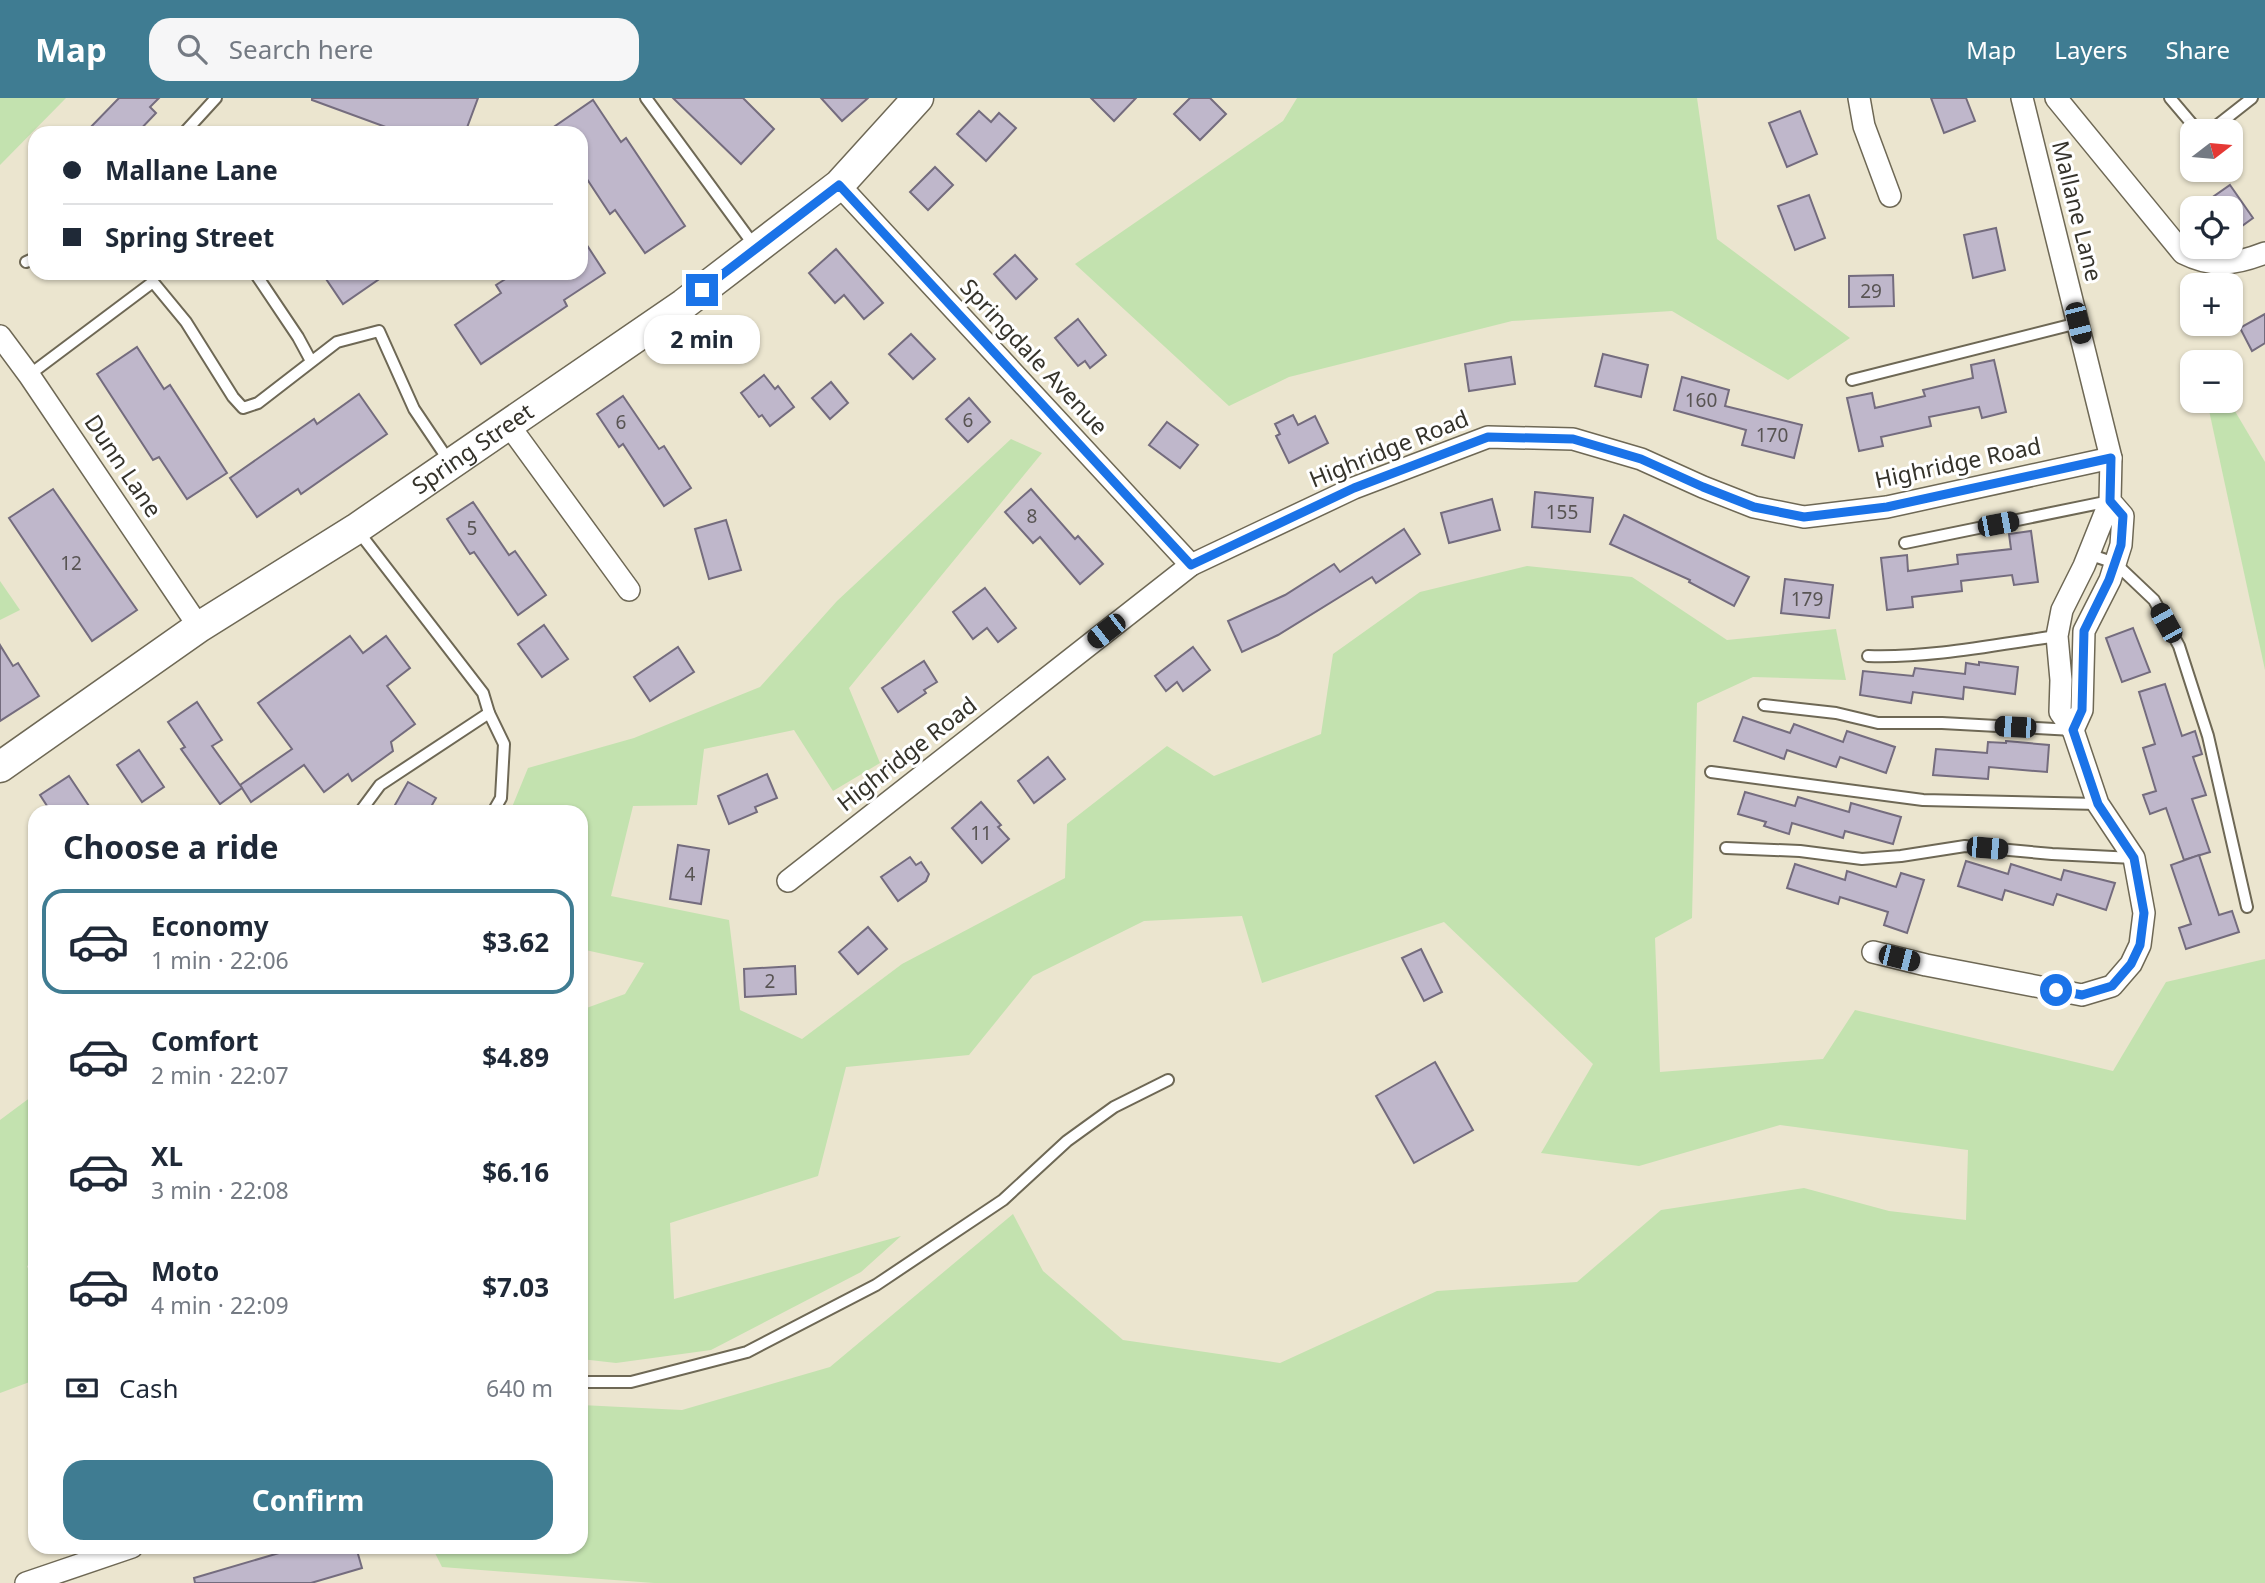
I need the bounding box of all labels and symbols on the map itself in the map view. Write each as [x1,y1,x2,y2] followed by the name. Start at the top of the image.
[2180,119,2244,182] north arrow
[2045,137,2111,284] street label: Mallane Lane
[954,271,1116,442] street label: Springdale Avenue
[686,274,718,306] route end
[1860,278,1882,304] house number: 29
[2063,300,2094,346] car
[644,314,760,364] callout: 2 min
[1685,387,1717,413] house number: 160
[405,395,539,501] street label: Spring Street
[1304,402,1473,495] street label: Highridge Road
[963,407,973,433] house number: 6
[78,408,170,523] street label: Dunn Lane
[616,409,626,435] house number: 6
[1756,422,1788,448] house number: 170
[1872,429,2044,495] street label: Highridge Road
[1546,499,1578,525] house number: 155
[1027,503,1037,529] house number: 8
[1976,510,2021,538] car
[467,515,477,541] house number: 5
[60,550,82,576] house number: 12
[1791,586,1823,612] house number: 179
[2147,600,2186,646] car
[1083,610,1130,652] car
[830,688,983,818] street label: Highridge Road
[1994,715,2037,739] car
[970,820,992,846] house number: 11
[1966,836,2009,860] car
[685,861,696,887] house number: 4
[1877,943,1922,973] car
[765,968,775,994] house number: 2
[2040,974,2072,1006] route start

